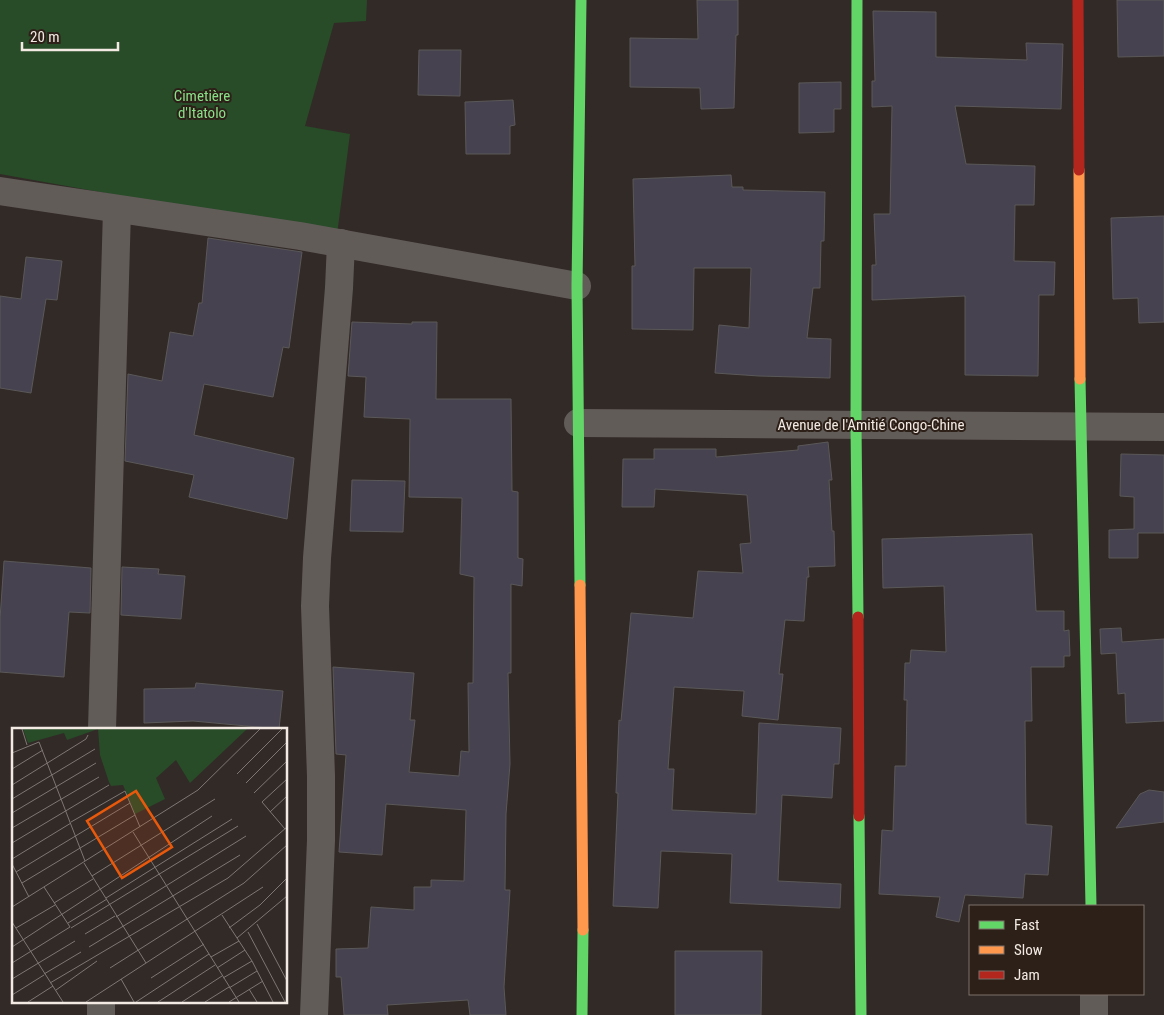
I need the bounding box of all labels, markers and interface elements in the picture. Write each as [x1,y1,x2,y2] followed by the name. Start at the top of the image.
[22,20,119,52] scale bar
[30,28,60,46] text: 20 m
[174,87,230,122] park label: Cimetière d'Itatolo
[778,416,964,434] street label: Avenue de l'Amitié Congo-Chine
[12,728,288,1002] inset map
[969,905,1144,995] legend
[1014,916,1039,934] text: Fast
[1014,941,1043,959] text: Slow
[1014,966,1040,984] text: Jam

